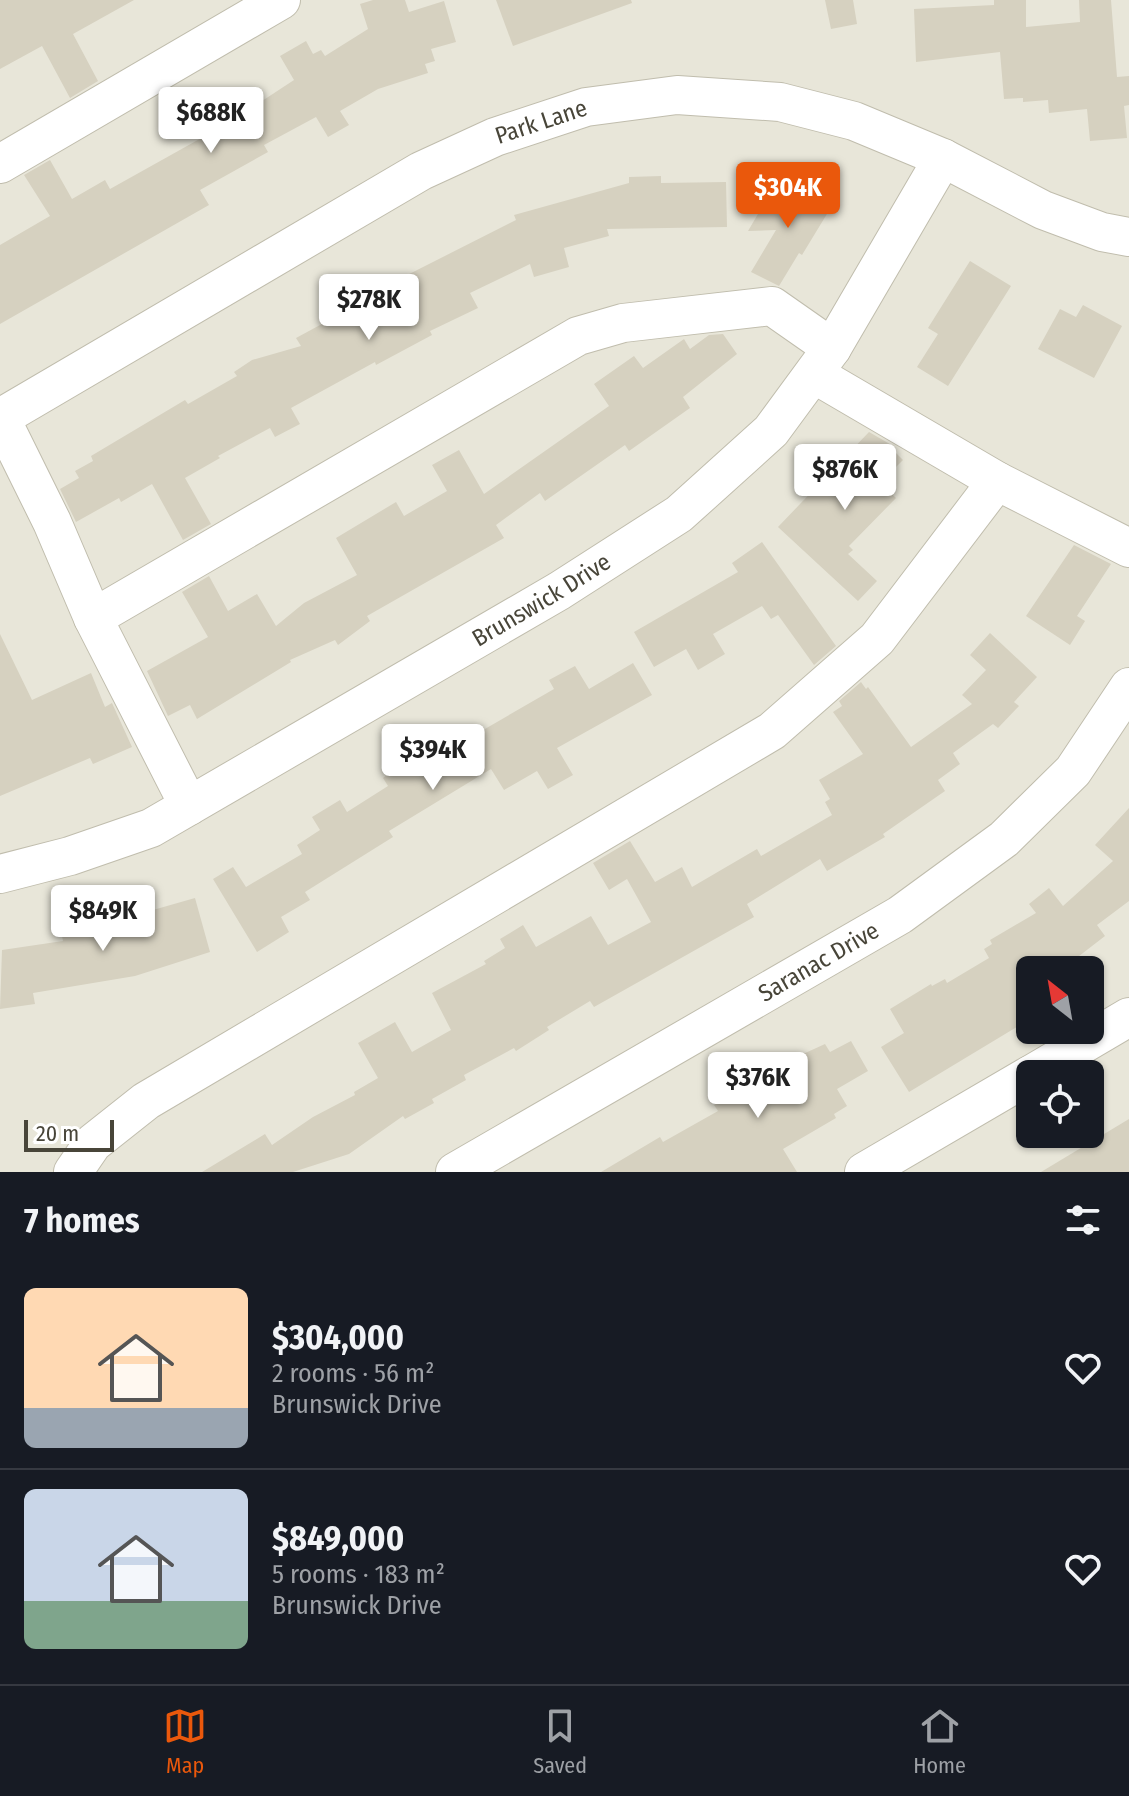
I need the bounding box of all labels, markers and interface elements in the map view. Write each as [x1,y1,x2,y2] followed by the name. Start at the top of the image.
[155,87,267,155] pin: $688K
[492,94,591,150] street label: Park Lane
[176,97,246,128] text: $688K
[732,162,844,230] pin: $304K
[754,172,822,203] text: $304K
[313,274,425,342] pin: $278K
[337,284,401,315] text: $278K
[789,444,901,512] pin: $876K
[812,454,878,485] text: $876K
[467,548,616,652] street label: Brunswick Drive
[377,724,489,792] pin: $394K
[400,734,466,765] text: $394K
[47,885,159,953] pin: $849K
[69,895,137,926] text: $849K
[754,916,884,1008] street label: Saranac Drive
[1016,956,1104,1044] north arrow
[1016,956,1104,1148] map controls
[702,1052,814,1120] pin: $376K
[1016,1060,1104,1148] button: locate
[726,1062,790,1093] text: $376K
[24,1116,114,1152] scale bar
[36,1120,79,1147] text: 20 m
[1061,1198,1105,1242] icon: filters
[24,1200,140,1241] text: 7 homes
[272,1317,404,1358] text: $304,000
[88,1320,184,1416] icon: home
[1061,1346,1105,1390] icon: heart
[272,1358,434,1389] text: 2 rooms · 56 m²
[272,1389,442,1420] text: Brunswick Drive
[272,1518,404,1559] text: $849,000
[88,1521,184,1617] icon: home
[1061,1547,1105,1591] icon: heart
[272,1559,445,1590] text: 5 rooms · 183 m²
[272,1590,442,1621] text: Brunswick Drive
[163,1704,207,1779] tab: Map
[533,1704,587,1779] tab: Saved
[913,1704,966,1779] tab: Home

